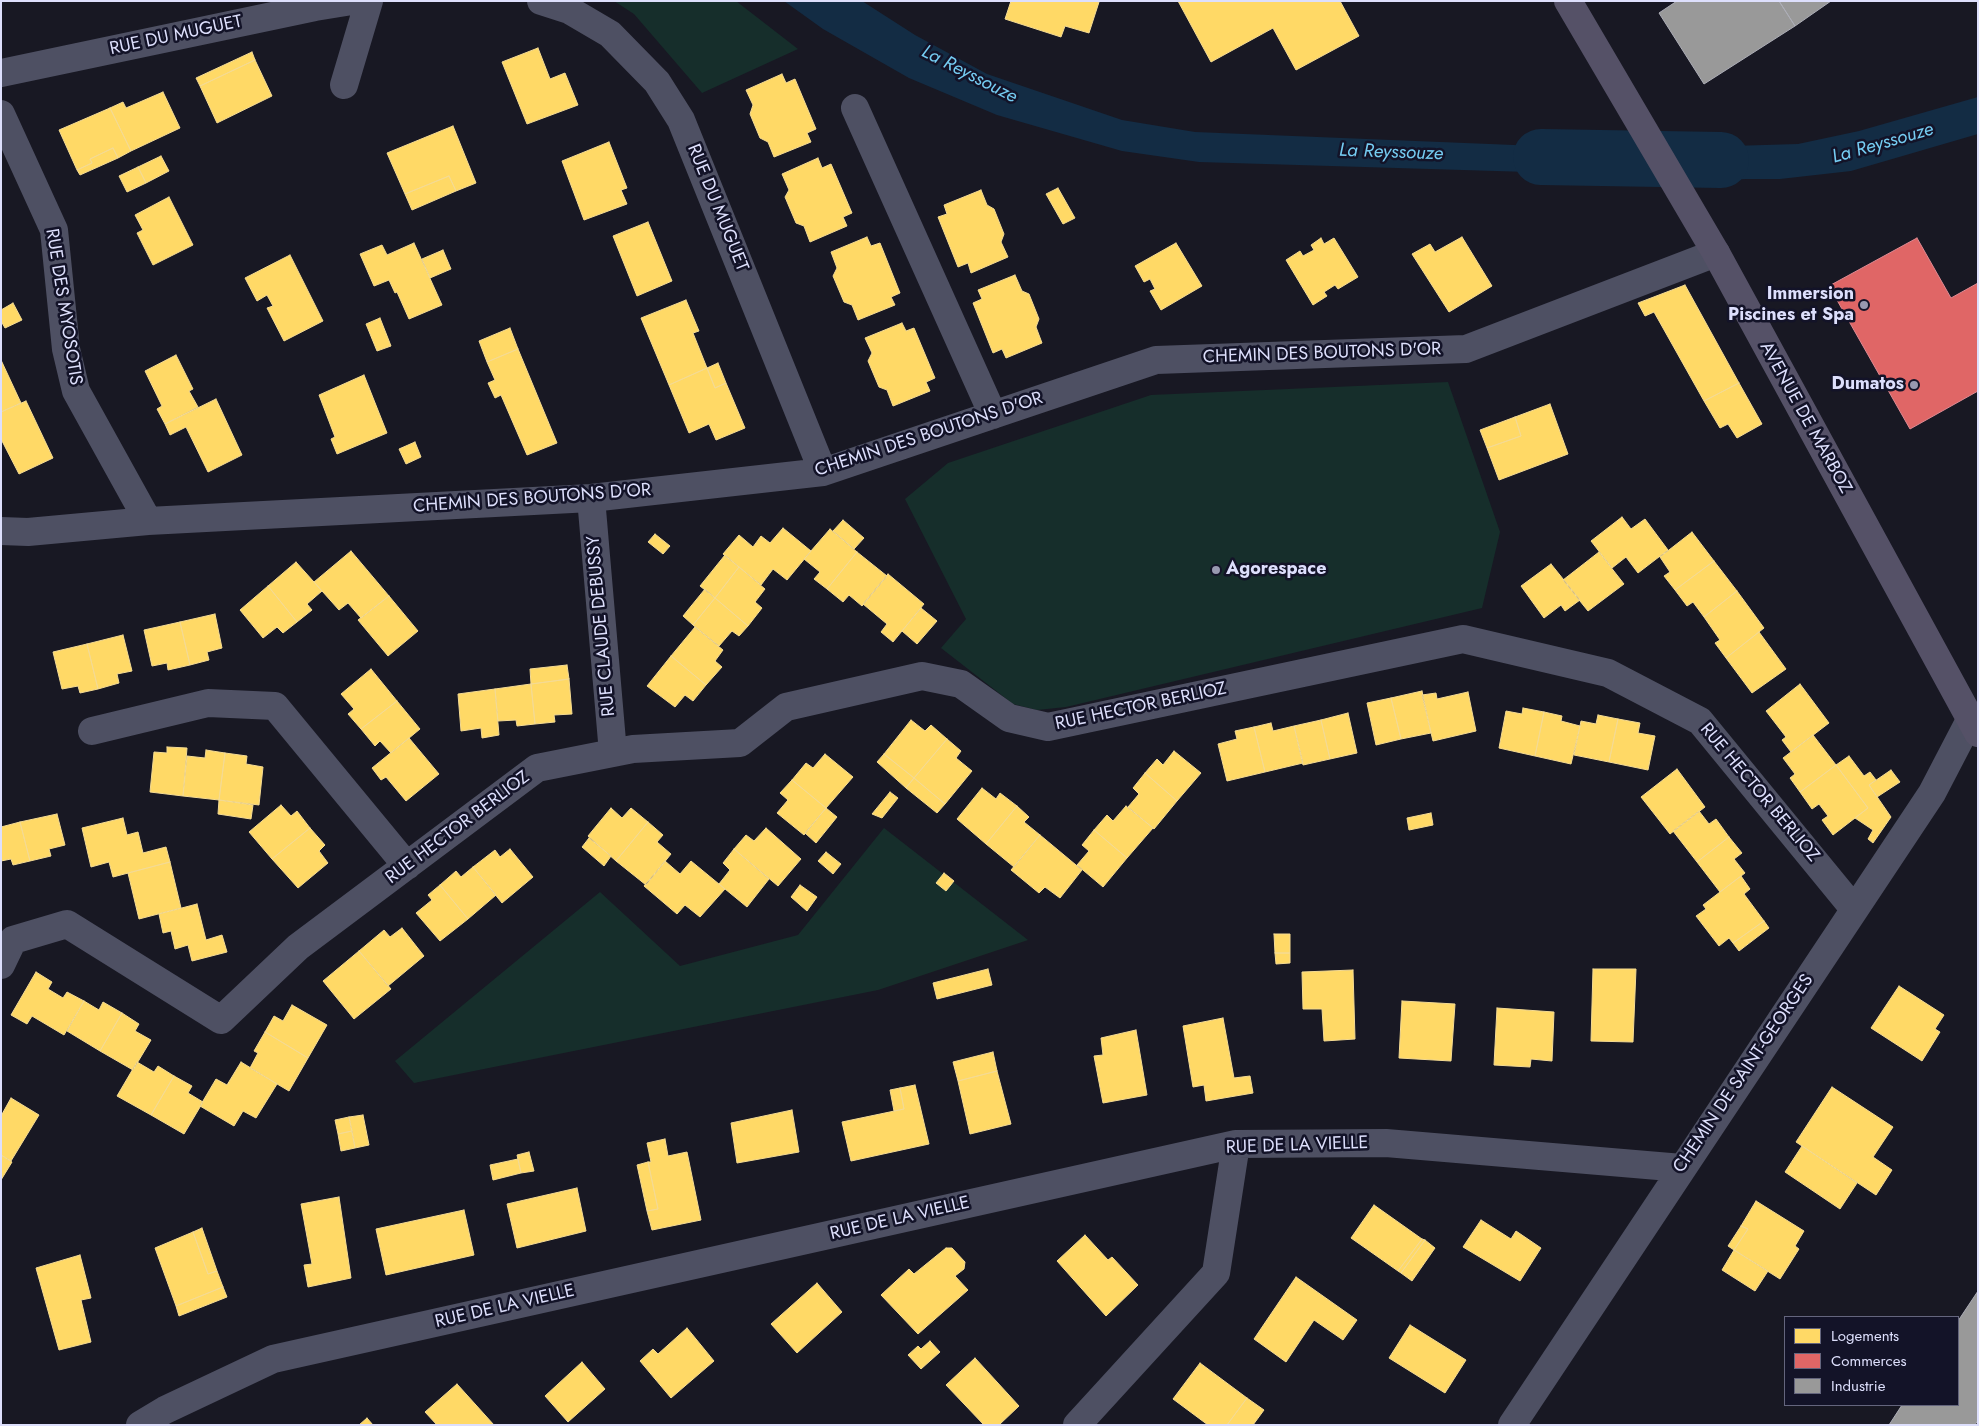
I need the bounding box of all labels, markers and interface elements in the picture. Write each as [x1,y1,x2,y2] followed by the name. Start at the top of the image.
[108,11,244,61] street label: RUE DU MUGUET
[917,41,1021,109] water label: La Reyssouze
[1830,119,1936,169] water label: La Reyssouze
[1338,140,1444,166] water label: La Reyssouze
[682,141,752,275] street label: RUE DU MUGUET
[40,227,86,387] street label: RUE DES MYOSOTIS
[1728,284,1854,326] place label: Immersion Piscines et Spa
[1858,299,1870,311] marker: Immersion Piscines et Spa
[1754,338,1856,498] street label: AVENUE DE MARBOZ
[1202,339,1442,369] street label: CHEMIN DES BOUTONS D'OR
[1831,374,1904,396] place label: Dumatos
[1908,379,1920,391] marker: Dumatos
[812,388,1046,482] street label: CHEMIN DES BOUTONS D'OR
[412,480,652,518] street label: CHEMIN DES BOUTONS D'OR
[583,535,621,717] street label: RUE CLAUDE DEBUSSY
[1226,559,1326,581] place label: Agorespace
[1210,564,1222,576] marker: Agorespace
[1053,678,1229,736] street label: RUE HECTOR BERLIOZ
[1695,719,1823,867] street label: RUE HECTOR BERLIOZ
[382,767,534,889] street label: RUE HECTOR BERLIOZ
[1669,971,1819,1177] street label: CHEMIN DE SAINT-GEORGES
[1225,1133,1369,1159] street label: RUE DE LA VIELLE
[828,1192,972,1246] street label: RUE DE LA VIELLE
[433,1280,577,1334] street label: RUE DE LA VIELLE
[1784,1316,1959,1406] legend
[1831,1325,1899,1347] text: Logements
[1831,1350,1906,1372] text: Commerces
[1831,1375,1885,1397] text: Industrie

